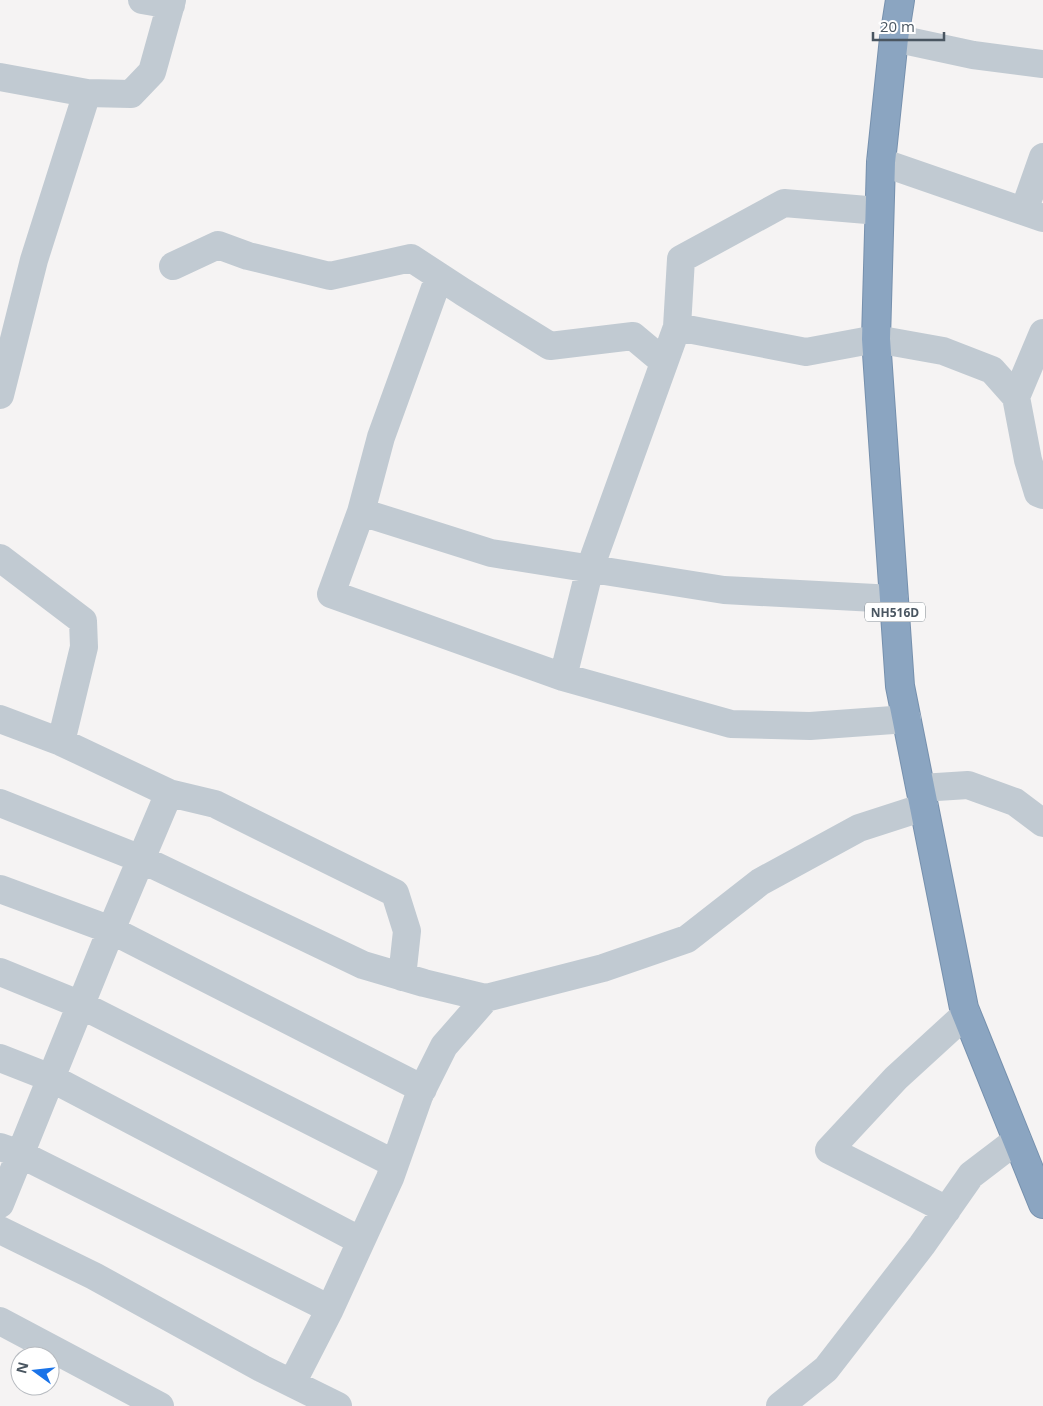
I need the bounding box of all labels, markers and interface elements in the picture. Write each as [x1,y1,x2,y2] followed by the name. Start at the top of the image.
[873,10,944,42] scale bar
[880,16,915,36] text: 20 m
[865,602,925,622] road number: NH516D
[10,1346,60,1396] north arrow
[11,1360,33,1375] text: N

